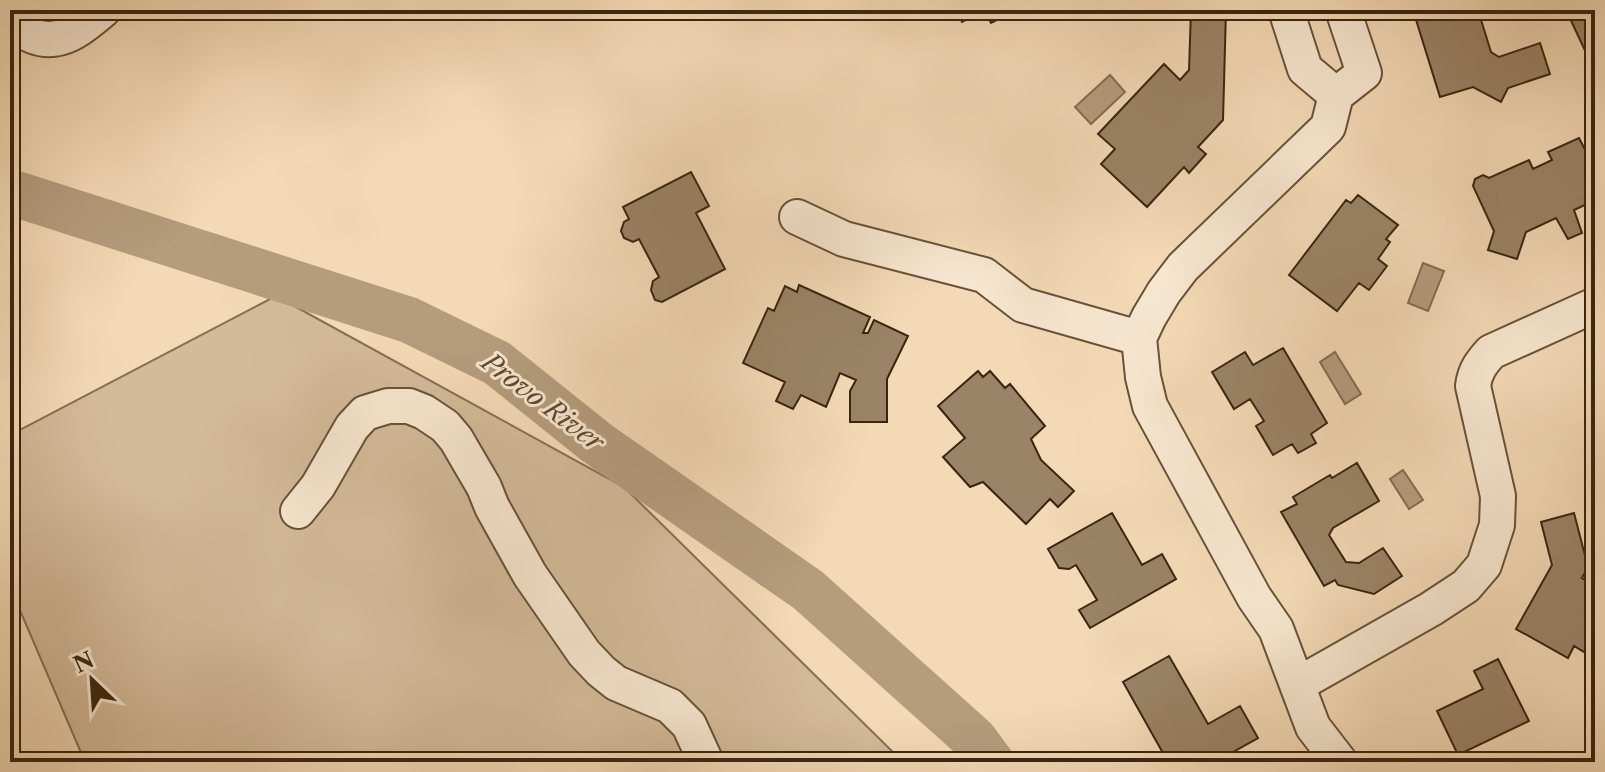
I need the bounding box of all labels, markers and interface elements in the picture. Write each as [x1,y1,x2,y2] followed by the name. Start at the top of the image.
[474,345,612,459] water label: Provo River
[52,640,132,720] north arrow
[69,646,98,679] text: N

